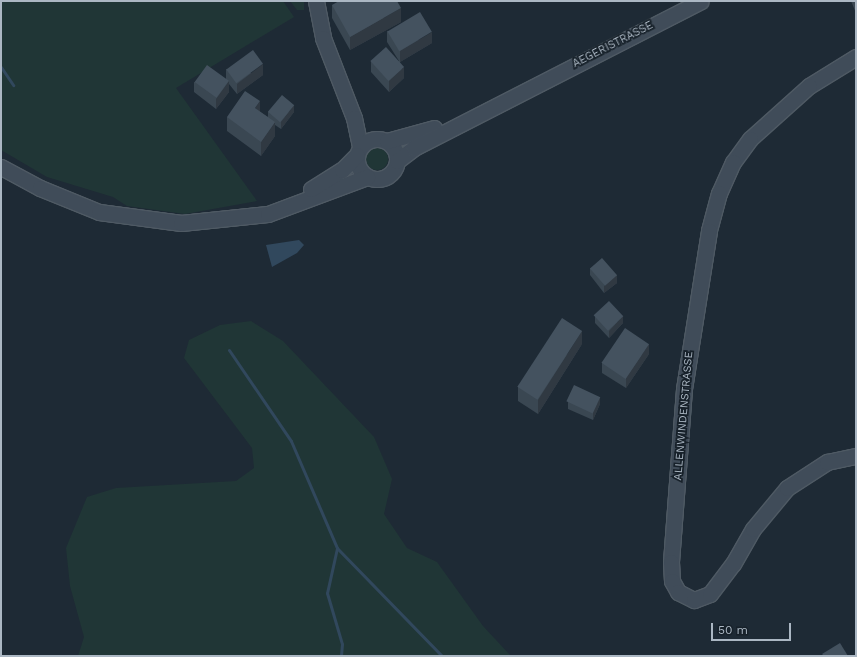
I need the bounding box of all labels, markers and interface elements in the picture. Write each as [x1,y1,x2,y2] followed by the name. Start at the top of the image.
[571,19,655,71] street label: AEGERISTRASSE
[672,351,696,481] street label: ALLENWINDENSTRASSE
[713,615,793,641] scale bar
[718,623,748,637] text: 50 m

